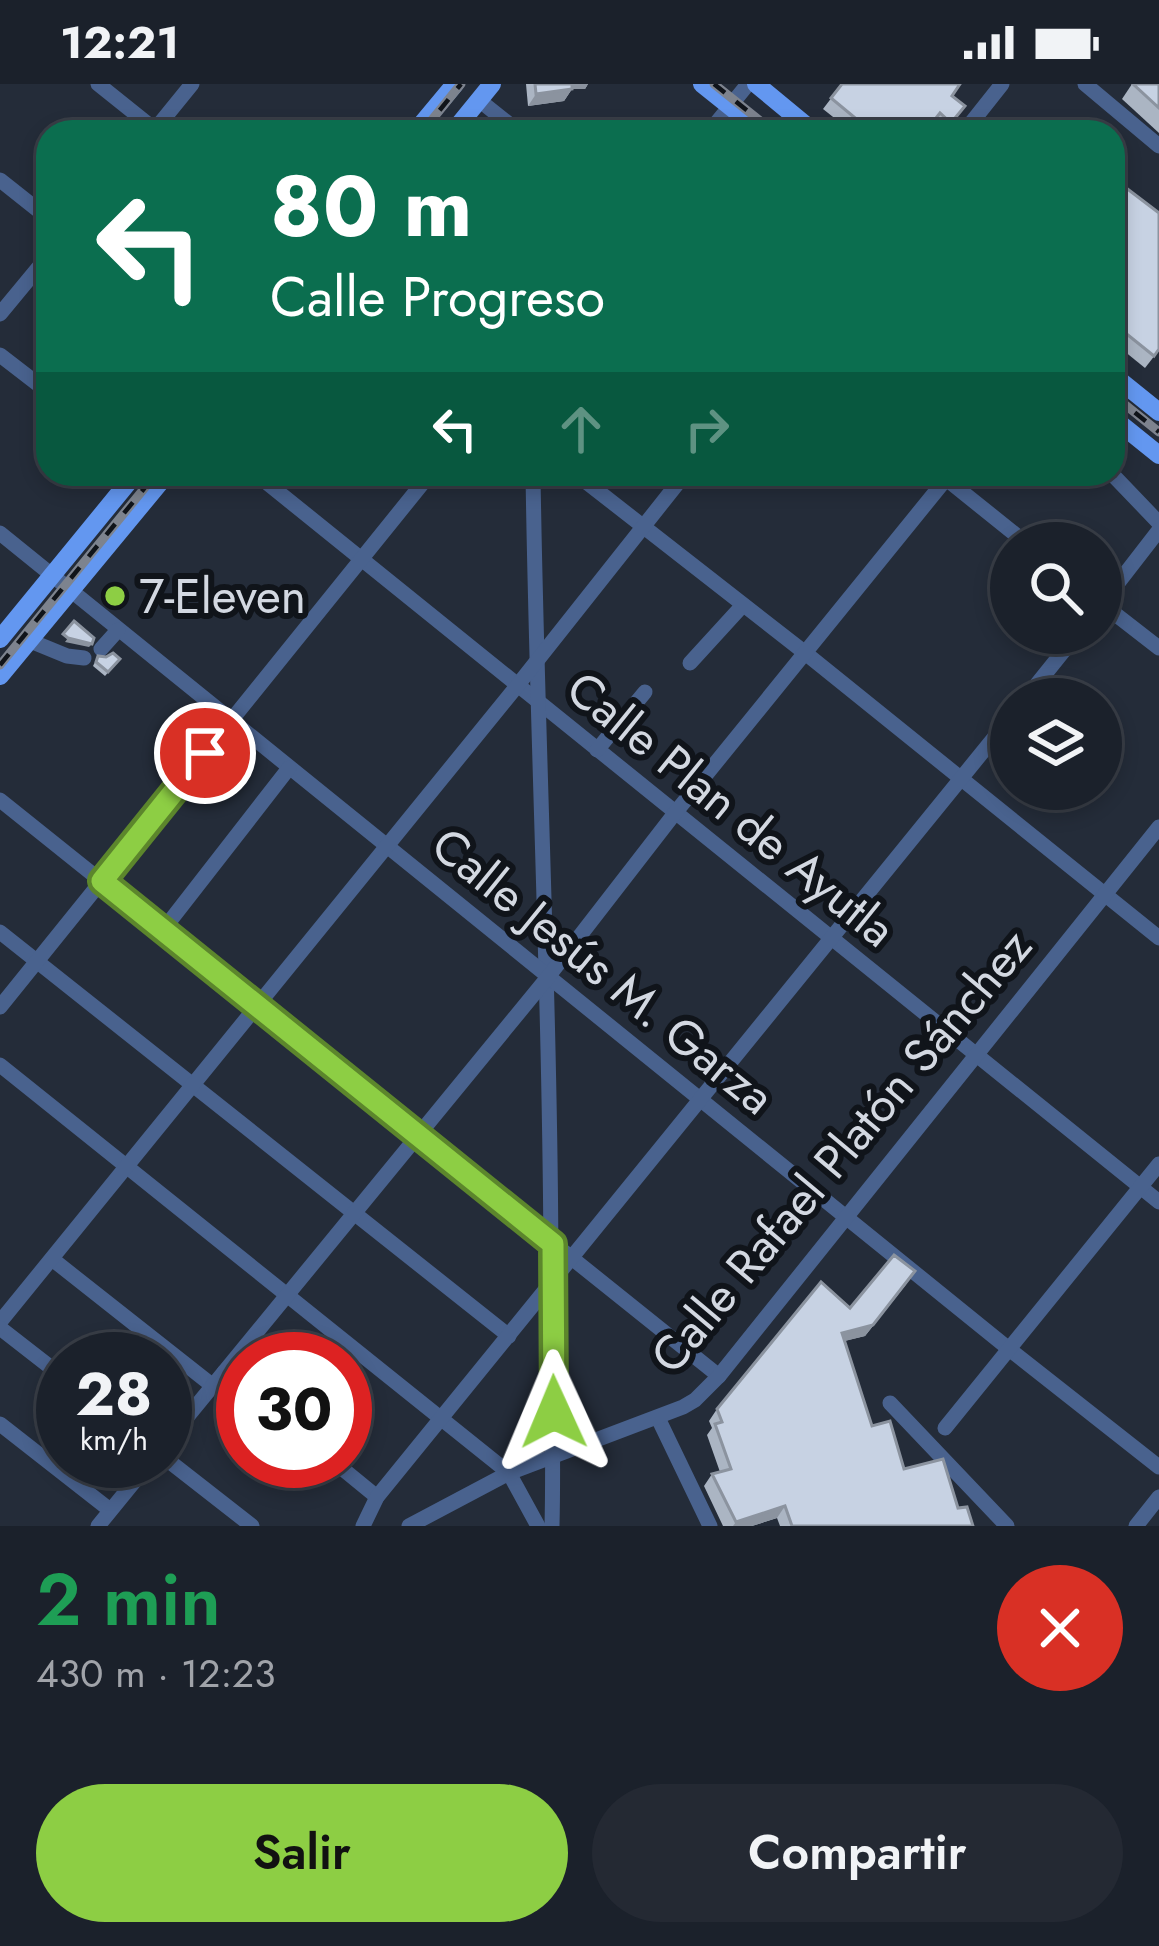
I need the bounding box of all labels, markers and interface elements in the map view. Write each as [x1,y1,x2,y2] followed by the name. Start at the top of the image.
[60,10,179,75] text: 12:21
[270,146,472,268] text: 80 m
[72,168,228,324] icon: left
[270,258,605,336] text: Calle Progreso
[422,396,488,462] icon: left
[548,396,614,462] icon: ahead
[674,396,740,462] icon: right
[990,522,1122,810] map controls
[990,522,1122,654] button: search
[139,562,306,631] place label: 7-Eleven
[102,583,128,609] marker: 7-Eleven
[552,655,910,963] street label: Calle Plan de Ayutla
[990,678,1122,810] button: layers
[154,702,256,804] pin
[172,720,238,786] icon: arrive
[417,811,789,1131] street label: Calle Jesús M. Garza
[634,914,1048,1388] street label: Calle Rafael Platón Sánchez
[216,1332,372,1488] speed limit sign: 30
[491,1349,617,1475] position arrow
[76,1351,152,1438] text: 28
[80,1418,148,1461] text: km/h
[36,1548,221,1652] text: 2 min
[997,1565,1123,1691] button: close
[36,1645,276,1702] text: 430 m · 12:23
[36,1784,568,1922] button: Salir
[592,1784,1123,1922] button: Compartir

